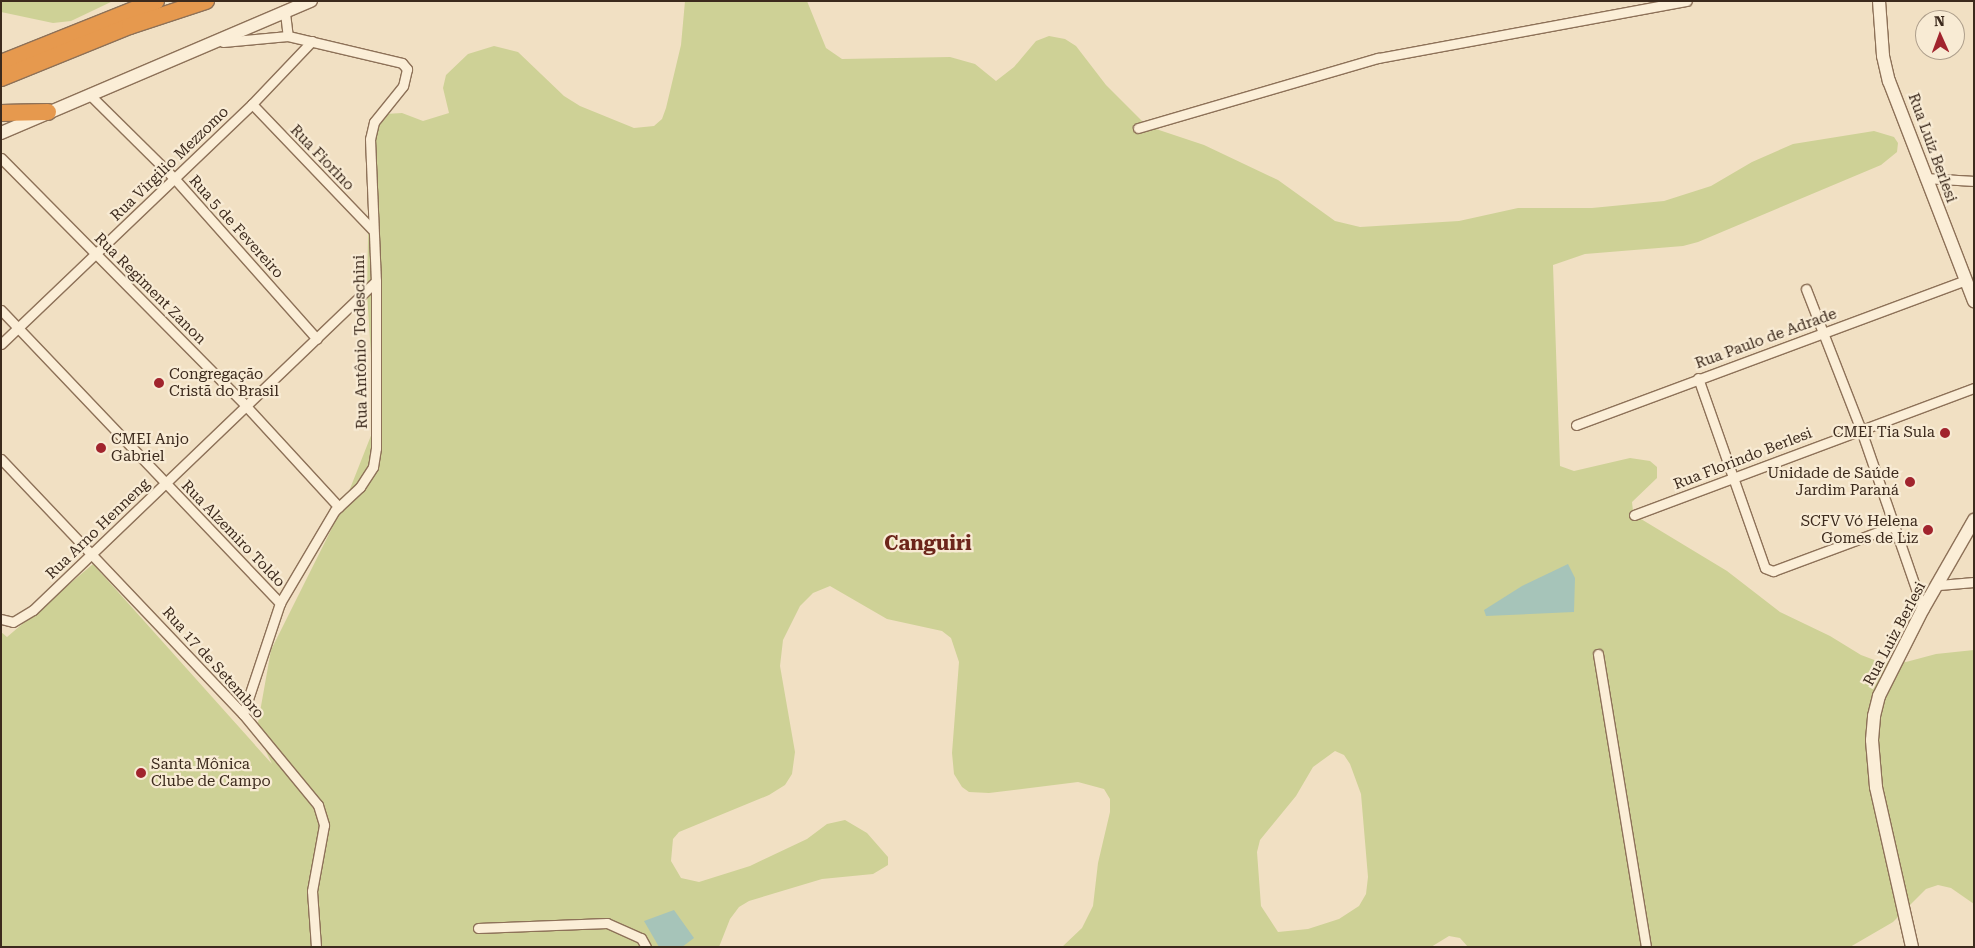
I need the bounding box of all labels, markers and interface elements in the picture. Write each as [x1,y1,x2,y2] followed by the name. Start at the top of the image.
[1915,10,1965,60] north arrow
[1934,13,1945,29] text: N
[1904,91,1960,205] street label: Rua Luiz Berlesi
[107,103,233,225] street label: Rua Virgilio Mezzomo
[286,121,358,195] street label: Rua Fiorino
[185,172,287,282] street label: Rua 5 de Fevereiro
[91,230,209,348] street label: Rua Regiment Zanon
[350,255,372,429] street label: Rua Antônio Todeschini
[1693,305,1839,373] street label: Rua Paulo de Adrade
[169,365,279,400] place label: Congregação Cristã do Brasil
[153,377,165,389] marker: Congregação Cristã do Brasil
[1671,424,1815,494] street label: Rua Florindo Berlesi
[1833,424,1935,442] place label: CMEI Tia Sula
[1939,427,1951,439] marker: CMEI Tia Sula
[111,430,189,465] place label: CMEI Anjo Gabriel
[95,442,107,454] marker: CMEI Anjo Gabriel
[1767,464,1899,499] place label: Unidade de Saúde Jardim Paraná
[42,475,154,583] street label: Rua Arno Henneng
[1903,475,1917,489] marker: Unidade de Saúde Jardim Paraná
[177,477,289,591] street label: Rua Alzemiro Toldo
[1801,512,1918,547] place label: SCFV Vó Helena Gomes de Liz
[1922,524,1934,536] marker: SCFV Vó Helena Gomes de Liz
[884,531,972,555] district label: Canguiri
[1860,579,1930,689] street label: Rua Luiz Berlesi
[158,604,268,722] street label: Rua 17 de Setembro
[151,755,271,790] place label: Santa Mônica Clube de Campo
[135,767,147,779] marker: Santa Mônica Clube de Campo

